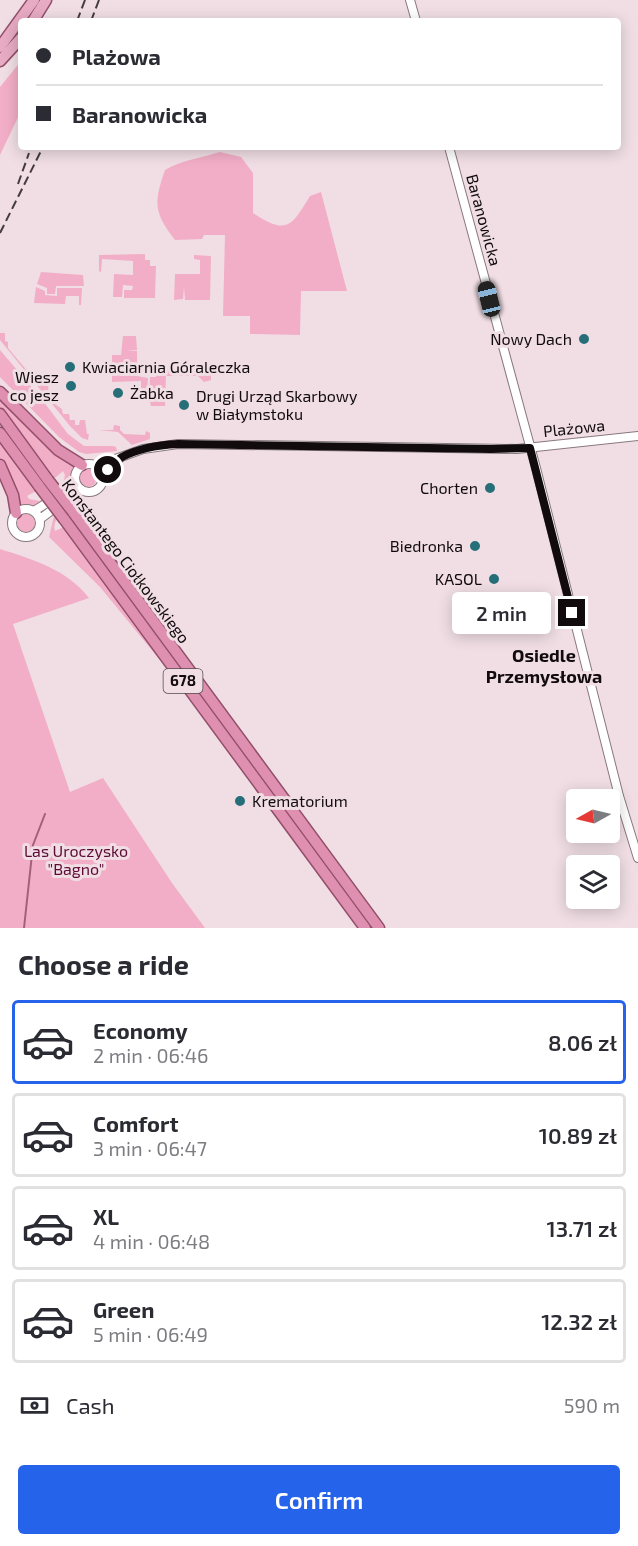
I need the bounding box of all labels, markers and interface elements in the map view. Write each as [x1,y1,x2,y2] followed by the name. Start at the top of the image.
[72,43,161,69] text: Plażowa
[72,101,207,127] text: Baranowicka
[463,172,506,268] street label: Baranowicka
[476,279,502,319] car
[490,329,572,348] place label: Nowy Dach
[577,332,591,346] marker: Nowy Dach
[82,357,250,376] place label: Kwiaciarnia Góraleczka
[63,360,77,374] marker: Kwiaciarnia Góraleczka
[10,367,59,405] place label: Wiesz co jesz
[64,379,78,393] marker: Wiesz co jesz
[130,383,174,402] place label: Żabka
[111,386,125,400] marker: Żabka
[196,386,358,423] place label: Drugi Urząd Skarbowy w Białymstoku
[177,398,191,412] marker: Drugi Urząd Skarbowy w Białymstoku
[542,415,606,440] street label: Plażowa
[94,456,121,483] route start
[58,475,194,646] street label: Konstantego Ciołkowskiego
[420,478,478,497] place label: Chorten
[483,481,497,495] marker: Chorten
[390,536,463,555] place label: Biedronka
[468,539,482,553] marker: Biedronka
[435,569,482,588] place label: KASOL
[487,572,501,586] marker: KASOL
[452,592,551,634] callout: 2 min
[558,599,585,626] route end
[476,601,527,625] text: 2 min
[486,644,602,687] district label: Osiedle Przemysłowa
[164,669,202,693] road number: 678
[566,789,620,843] north arrow
[566,789,620,909] map controls
[252,791,348,810] place label: Krematorium
[233,794,247,808] marker: Krematorium
[24,841,128,878] park label: Las Uroczysko "Bagno"
[566,855,620,909] button: layers
[18,948,189,980] text: Choose a ride
[21,1015,75,1069] icon: car
[93,1017,188,1043] text: Economy
[548,1029,617,1055] text: 8.06 zł
[93,1043,208,1067] text: 2 min · 06:46
[21,1108,75,1162] icon: car
[93,1110,178,1136] text: Comfort
[539,1122,617,1148] text: 10.89 zł
[93,1136,207,1160] text: 3 min · 06:47
[21,1201,75,1255] icon: car
[93,1203,119,1229] text: XL
[546,1215,617,1241] text: 13.71 zł
[93,1229,210,1253] text: 4 min · 06:48
[21,1294,75,1348] icon: car
[93,1296,155,1322] text: Green
[541,1308,617,1334] text: 12.32 zł
[93,1322,208,1346] text: 5 min · 06:49
[18,1389,51,1422] icon: cash
[66,1392,115,1418] text: Cash
[564,1393,620,1417] text: 590 m
[18,1465,620,1534] button: Confirm

